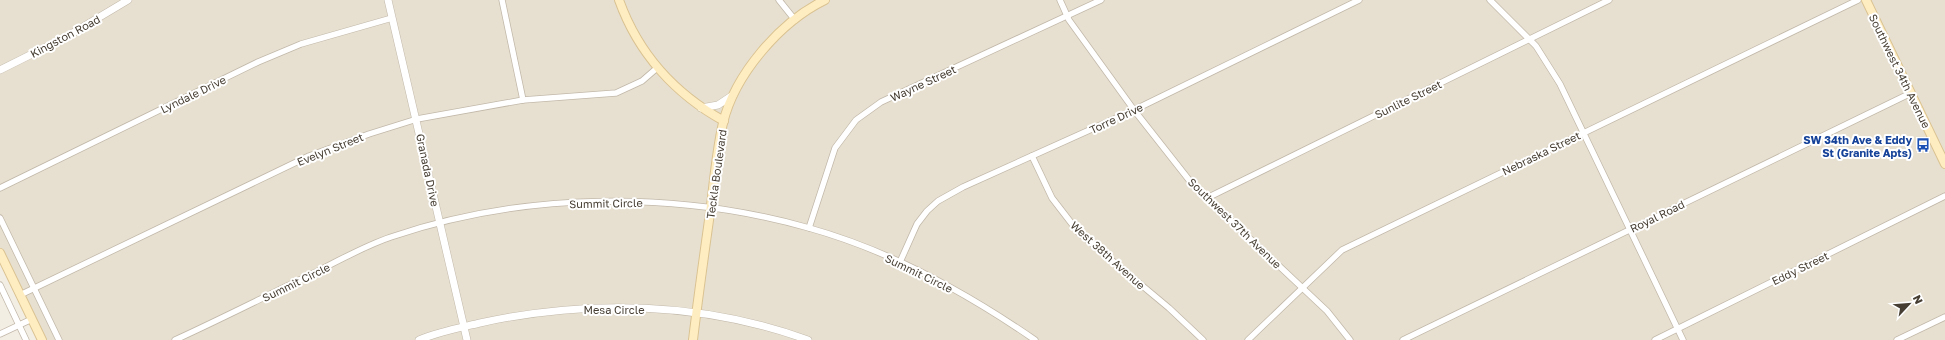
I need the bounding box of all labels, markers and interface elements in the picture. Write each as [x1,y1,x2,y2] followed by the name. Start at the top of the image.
[28,12,102,60] street label: Kingston Road
[1867,12,1933,130] street label: Southwest 34th Avenue
[888,62,958,104] street label: Wayne Street
[158,73,228,115] street label: Lyndale Drive
[1372,77,1444,121] street label: Sunlite Street
[1087,100,1145,136] street label: Torre Drive
[703,128,729,220] street label: Teckla Boulevard
[1500,128,1582,178] street label: Nebraska Street
[295,130,365,168] street label: Evelyn Street
[414,132,442,208] street label: Granada Drive
[1803,133,1912,159] place label: SW 34th Ave & Eddy St (Granite Apts)
[1915,137,1931,153] bus stop icon: SW 34th Ave & Eddy St (Granite Apts)
[1186,175,1284,271] street label: Southwest 37th Avenue
[569,196,643,210] street label: Summit Circle
[1628,197,1686,235] street label: Royal Road
[1068,218,1148,292] street label: West 38th Avenue
[1769,249,1831,287] street label: Eddy Street
[883,251,955,295] street label: Summit Circle
[260,260,332,304] street label: Summit Circle
[1889,284,1929,324] north arrow
[1911,293,1926,306] text: N
[583,303,645,316] street label: Mesa Circle

